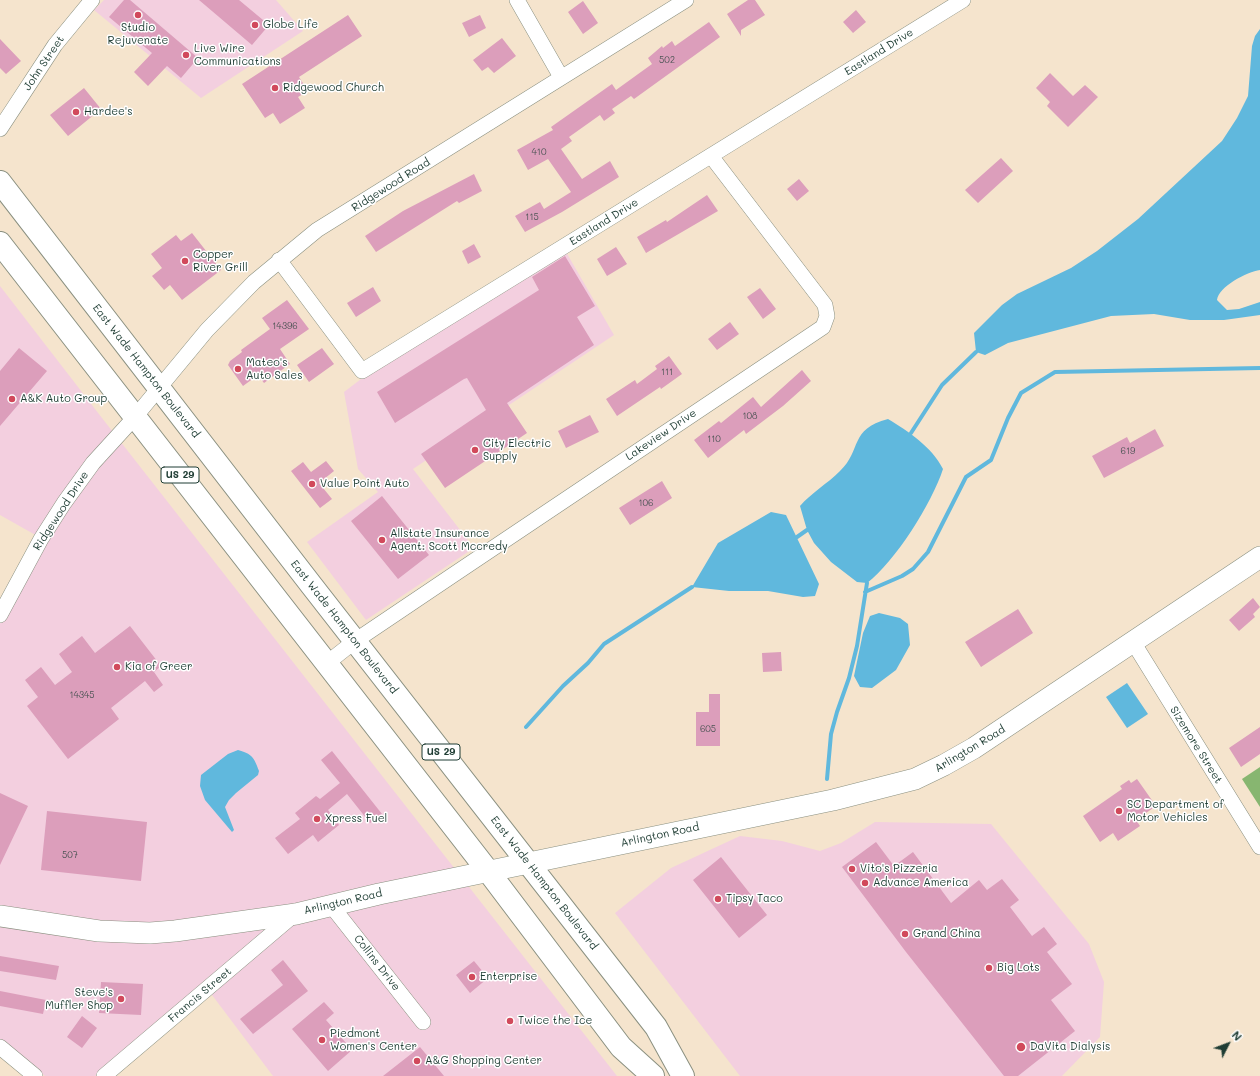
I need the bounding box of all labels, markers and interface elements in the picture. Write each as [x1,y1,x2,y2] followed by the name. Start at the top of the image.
[133,10,143,20] marker: Studio Rejuvenate
[263,18,318,32] place label: Globe Life
[250,20,260,30] marker: Globe Life
[108,21,168,47] place label: Studio Rejuvenate
[842,26,916,78] street label: Eastland Drive
[21,33,67,93] street label: John Street
[194,42,281,68] place label: Live Wire Communications
[181,50,191,60] marker: Live Wire Communications
[659,55,675,65] house number: 502
[283,81,384,95] place label: Ridgewood Church
[270,83,280,93] marker: Ridgewood Church
[84,105,133,119] place label: Hardee's
[71,107,81,117] marker: Hardee's
[532,147,546,157] house number: 410
[349,156,433,214] street label: Ridgewood Road
[567,196,641,248] street label: Eastland Drive
[525,212,539,222] house number: 115
[193,248,248,274] place label: Copper River Grill
[180,256,190,266] marker: Copper River Grill
[90,302,202,440] street label: East Wade Hampton Boulevard
[272,321,298,331] house number: 14396
[246,356,302,382] place label: Mateo's Auto Sales
[233,364,243,374] marker: Mateo's Auto Sales
[661,367,673,377] house number: 111
[20,392,107,406] place label: A&K Auto Group
[7,394,17,404] marker: A&K Auto Group
[623,406,699,464] street label: Lakeview Drive
[742,411,758,421] house number: 108
[707,434,721,444] house number: 110
[483,437,551,463] place label: City Electric Supply
[470,445,480,455] marker: City Electric Supply
[1121,446,1135,456] house number: 619
[161,467,199,483] road number: US 29
[30,469,92,553] street label: Ridgewood Drive
[320,477,409,491] place label: Value Point Auto
[307,479,317,489] marker: Value Point Auto
[638,498,654,508] house number: 106
[390,527,508,553] place label: Allstate Insurance Agent: Scott Mccredy
[377,535,387,545] marker: Allstate Insurance Agent: Scott Mccredy
[288,558,400,696] street label: East Wade Hampton Boulevard
[125,660,193,674] place label: Kia of Greer
[112,662,122,672] marker: Kia of Greer
[69,690,95,700] house number: 14345
[1167,704,1225,786] street label: Sizemore Street
[932,723,1008,775] street label: Arlington Road
[700,724,716,734] house number: 605
[422,744,460,760] road number: US 29
[1127,798,1224,824] place label: SC Department of Motor Vehicles
[1114,806,1124,816] marker: SC Department of Motor Vehicles
[325,812,387,826] place label: Xpress Fuel
[312,814,322,824] marker: Xpress Fuel
[488,814,600,952] street label: East Wade Hampton Boulevard
[619,820,701,850] street label: Arlington Road
[62,850,78,860] house number: 507
[860,862,938,876] place label: Vito's Pizzeria
[847,864,857,874] marker: Vito's Pizzeria
[873,876,969,890] place label: Advance America
[860,878,870,888] marker: Advance America
[302,887,384,917] street label: Arlington Road
[726,892,783,906] place label: Tipsy Taco
[713,894,723,904] marker: Tipsy Taco
[913,927,980,941] place label: Grand China
[900,929,910,939] marker: Grand China
[351,932,403,994] street label: Collins Drive
[997,961,1040,975] place label: Big Lots
[984,963,994,973] marker: Big Lots
[166,965,234,1025] street label: Francis Street
[480,970,537,984] place label: Enterprise
[467,972,477,982] marker: Enterprise
[45,986,113,1012] place label: Steve's Muffler Shop
[116,994,126,1004] marker: Steve's Muffler Shop
[518,1014,592,1028] place label: Twice the Ice
[505,1016,515,1026] marker: Twice the Ice
[1208,1024,1248,1064] north arrow
[330,1027,417,1053] place label: Piedmont Women's Center
[1229,1028,1246,1044] text: N
[317,1035,327,1045] marker: Piedmont Women's Center
[1030,1040,1110,1054] place label: DaVita Dialysis
[1015,1041,1027,1053] marker: DaVita Dialysis
[425,1054,542,1068] place label: A&G Shopping Center
[412,1056,422,1066] marker: A&G Shopping Center

